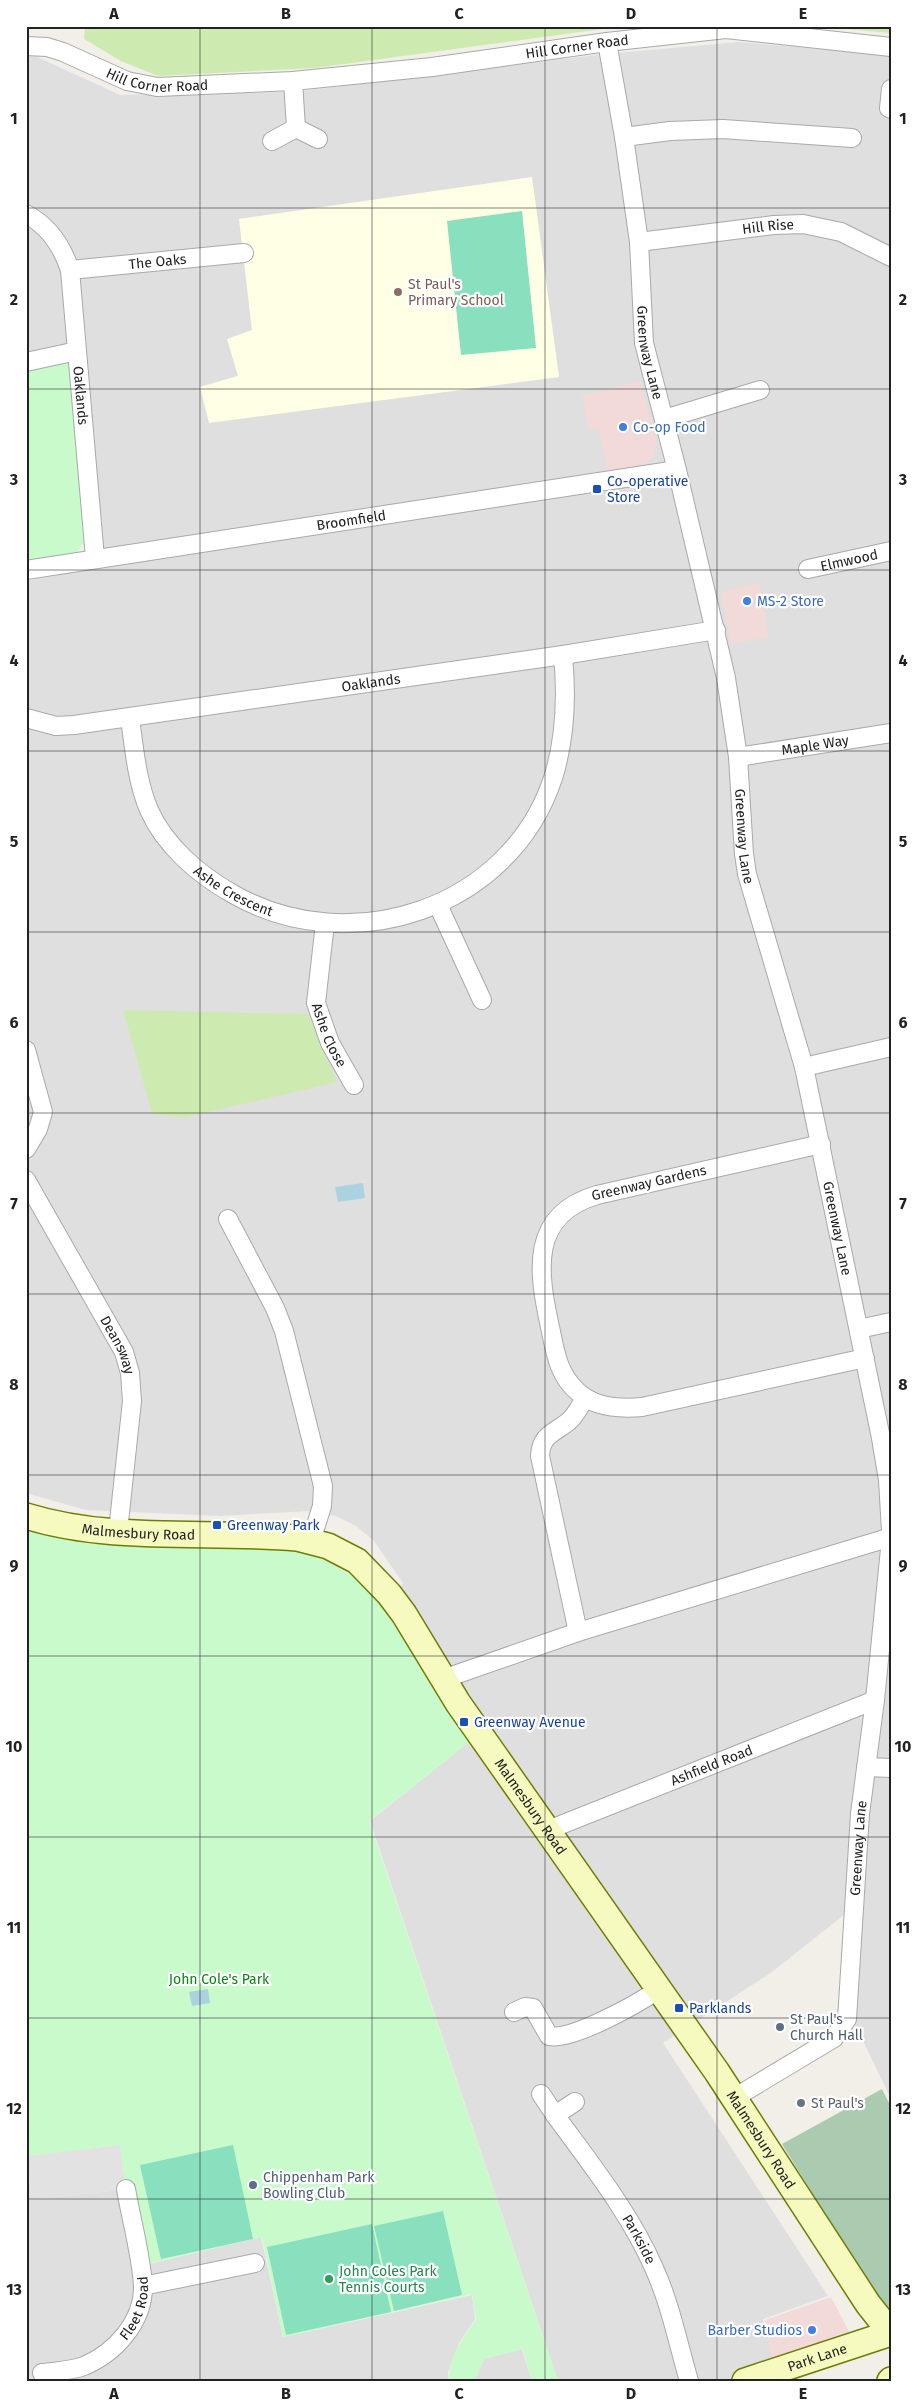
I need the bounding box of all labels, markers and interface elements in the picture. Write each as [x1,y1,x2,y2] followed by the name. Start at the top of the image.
[108,4,119,23] text: A
[281,4,291,23] text: B
[454,4,464,23] text: C
[626,4,636,23] text: D
[799,4,807,23] text: E
[524,31,629,62] street label: Hill Corner Road
[103,64,209,96] street label: Hill Corner Road
[10,109,18,128] text: 1
[899,109,907,128] text: 1
[741,216,794,237] street label: Hill Rise
[128,250,188,273] street label: The Oaks
[408,276,504,309] place label: St Paul's Primary School
[392,286,404,298] marker: St Paul's Primary School
[10,290,18,309] text: 2
[899,290,907,309] text: 2
[634,305,667,401] street label: Greenway Lane
[70,365,92,426] street label: Oaklands
[633,419,706,436] place label: Co-op Food
[617,421,629,433] marker: Co-op Food
[9,470,18,489] text: 3
[898,470,907,489] text: 3
[607,473,689,506] place label: Co-operative Store
[591,483,603,495] marker: Co-operative Store
[315,506,387,534] street label: Broomfield
[819,546,879,575] street label: Elmwood
[757,593,824,610] place label: MS-2 Store
[741,595,753,607] marker: MS-2 Store
[9,651,19,670] text: 4
[898,651,908,670] text: 4
[340,670,402,695] street label: Oaklands
[780,731,850,759] street label: Maple Way
[731,788,758,886] street label: Greenway Lane
[10,832,19,851] text: 5
[899,832,908,851] text: 5
[190,862,276,920] street label: Ashe Crescent
[308,1001,350,1070] street label: Ashe Close
[9,1013,19,1032] text: 6
[898,1013,908,1032] text: 6
[590,1161,709,1204] street label: Greenway Gardens
[819,1180,856,1277] street label: Greenway Lane
[10,1194,18,1213] text: 7
[899,1194,907,1213] text: 7
[97,1313,138,1376] street label: Deansway
[9,1375,19,1394] text: 8
[898,1375,908,1394] text: 8
[227,1517,321,1534] place label: Greenway Park
[211,1519,223,1531] marker: Greenway Park
[81,1520,195,1543] street label: Malmesbury Road
[10,1556,19,1575] text: 9
[899,1556,908,1575] text: 9
[474,1714,586,1731] place label: Greenway Avenue
[458,1716,470,1728] marker: Greenway Avenue
[6,1737,22,1756] text: 10
[895,1737,911,1756] text: 10
[668,1741,755,1789] street label: Ashfield Road
[491,1755,570,1858] street label: Malmesbury Road
[846,1799,870,1896] street label: Greenway Lane
[7,1918,21,1937] text: 11
[896,1918,910,1937] text: 11
[169,1971,270,1988] park label: John Cole's Park
[689,2000,752,2017] place label: Parklands
[673,2002,685,2014] marker: Parklands
[790,2011,863,2044] place label: St Paul's Church Hall
[774,2021,786,2033] marker: St Paul's Church Hall
[723,2087,799,2192] street label: Malmesbury Road
[811,2095,864,2112] place label: St Paul's
[795,2097,807,2109] marker: St Paul's
[6,2099,22,2118] text: 12
[895,2099,911,2118] text: 12
[263,2169,375,2202] place label: Chippenham Park Bowling Club
[247,2179,259,2191] marker: Chippenham Park Bowling Club
[619,2211,659,2267] street label: Parkside
[339,2263,438,2296] place label: John Coles Park Tennis Courts
[323,2273,335,2285] marker: John Coles Park Tennis Courts
[116,2276,152,2344] street label: Fleet Road
[6,2280,22,2299] text: 13
[895,2280,911,2299] text: 13
[708,2322,802,2339] place label: Barber Studios
[806,2324,818,2336] marker: Barber Studios
[785,2340,849,2375] street label: Park Lane
[108,2384,119,2403] text: A
[281,2384,291,2403] text: B
[454,2384,464,2403] text: C
[626,2384,636,2403] text: D
[799,2384,807,2403] text: E

